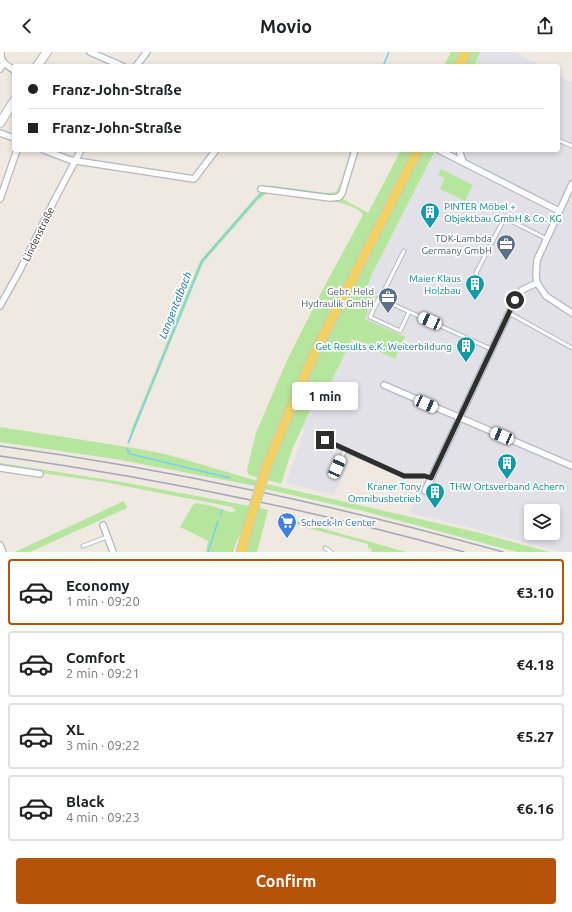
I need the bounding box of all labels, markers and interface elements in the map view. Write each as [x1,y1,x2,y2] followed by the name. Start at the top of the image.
[16,15,38,37] icon: back
[534,15,556,37] icon: share
[260,16,312,36] text: Movio
[52,81,182,98] text: Franz-John-Straße
[52,119,182,136] text: Franz-John-Straße
[419,201,441,229] building icon: PINTER Möbel + Objektbau GmbH & Co. KG
[444,201,562,224] place label: PINTER Möbel + Objektbau GmbH & Co. KG
[21,205,56,263] street label: Lindenstraße
[421,233,492,256] place label: TDK-Lambda Germany GmbH
[495,233,517,261] office icon: TDK-Lambda Germany GmbH
[156,270,194,340] water label: Langentalbach
[409,273,461,296] place label: Maier Klaus Holzbau
[464,273,486,301] building icon: Maier Klaus Holzbau
[301,286,374,309] place label: Gebr. Held Hydraulik GmbH
[377,286,399,314] office icon: Gebr. Held Hydraulik GmbH
[506,291,524,309] route start
[417,311,443,331] car
[455,335,477,363] building icon: Get Results e.K. Weiterbildung
[315,341,452,352] place label: Get Results e.K. Weiterbildung
[292,382,358,410] callout: 1 min
[309,389,341,403] text: 1 min
[413,394,439,414] car
[489,426,515,446] car
[316,431,334,449] route end
[496,452,518,480] building icon: THW Ortsverband Achern
[327,454,347,480] car
[348,481,421,504] place label: Kraner Tony Omnibusbetrieb
[424,481,446,509] building icon: Kraner Tony Omnibusbetrieb
[450,481,564,492] place label: THW Ortsverband Achern
[524,504,560,540] map controls
[524,504,560,540] button: layers
[276,511,298,539] supermarket icon: Scheck-In Center
[301,517,376,528] place label: Scheck-In Center
[18,574,54,610] icon: car
[66,577,130,594] text: Economy
[516,584,554,601] text: €3.10
[66,594,140,608] text: 1 min · 09:20
[18,646,54,682] icon: car
[66,649,125,666] text: Comfort
[516,656,554,673] text: €4.18
[66,666,140,680] text: 2 min · 09:21
[18,718,54,754] icon: car
[66,721,84,738] text: XL
[516,728,554,745] text: €5.27
[66,738,140,752] text: 3 min · 09:22
[18,790,54,826] icon: car
[66,793,105,810] text: Black
[516,800,554,817] text: €6.16
[66,810,140,824] text: 4 min · 09:23
[16,858,556,904] button: Confirm

